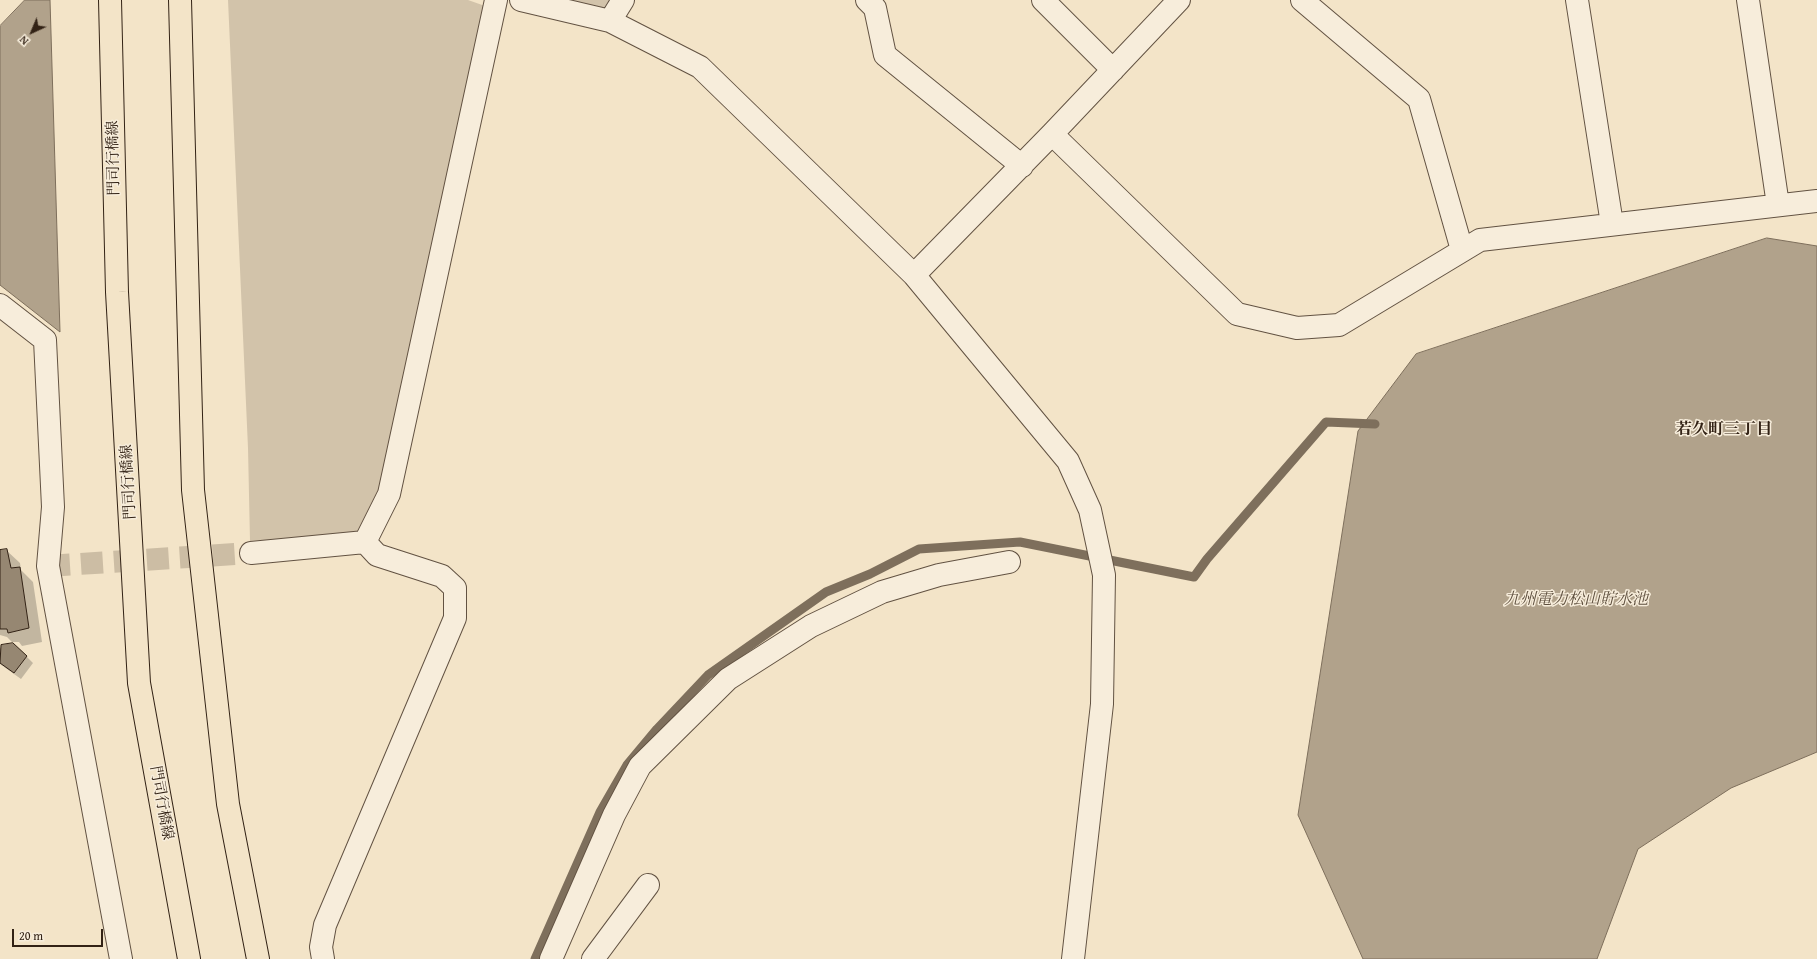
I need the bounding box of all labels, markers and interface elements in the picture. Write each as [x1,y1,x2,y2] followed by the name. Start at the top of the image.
[12,12,52,52] north arrow
[15,32,32,49] text: N
[104,120,124,196] street label: 門司行橋線
[1676,420,1772,440] district label: 若久町三丁目
[118,444,140,520] street label: 門司行橋線
[1504,590,1648,610] water label: 九州電力松山貯水池
[146,765,176,841] street label: 門司行橋線
[14,921,105,947] scale bar
[19,927,43,944] text: 20 m

